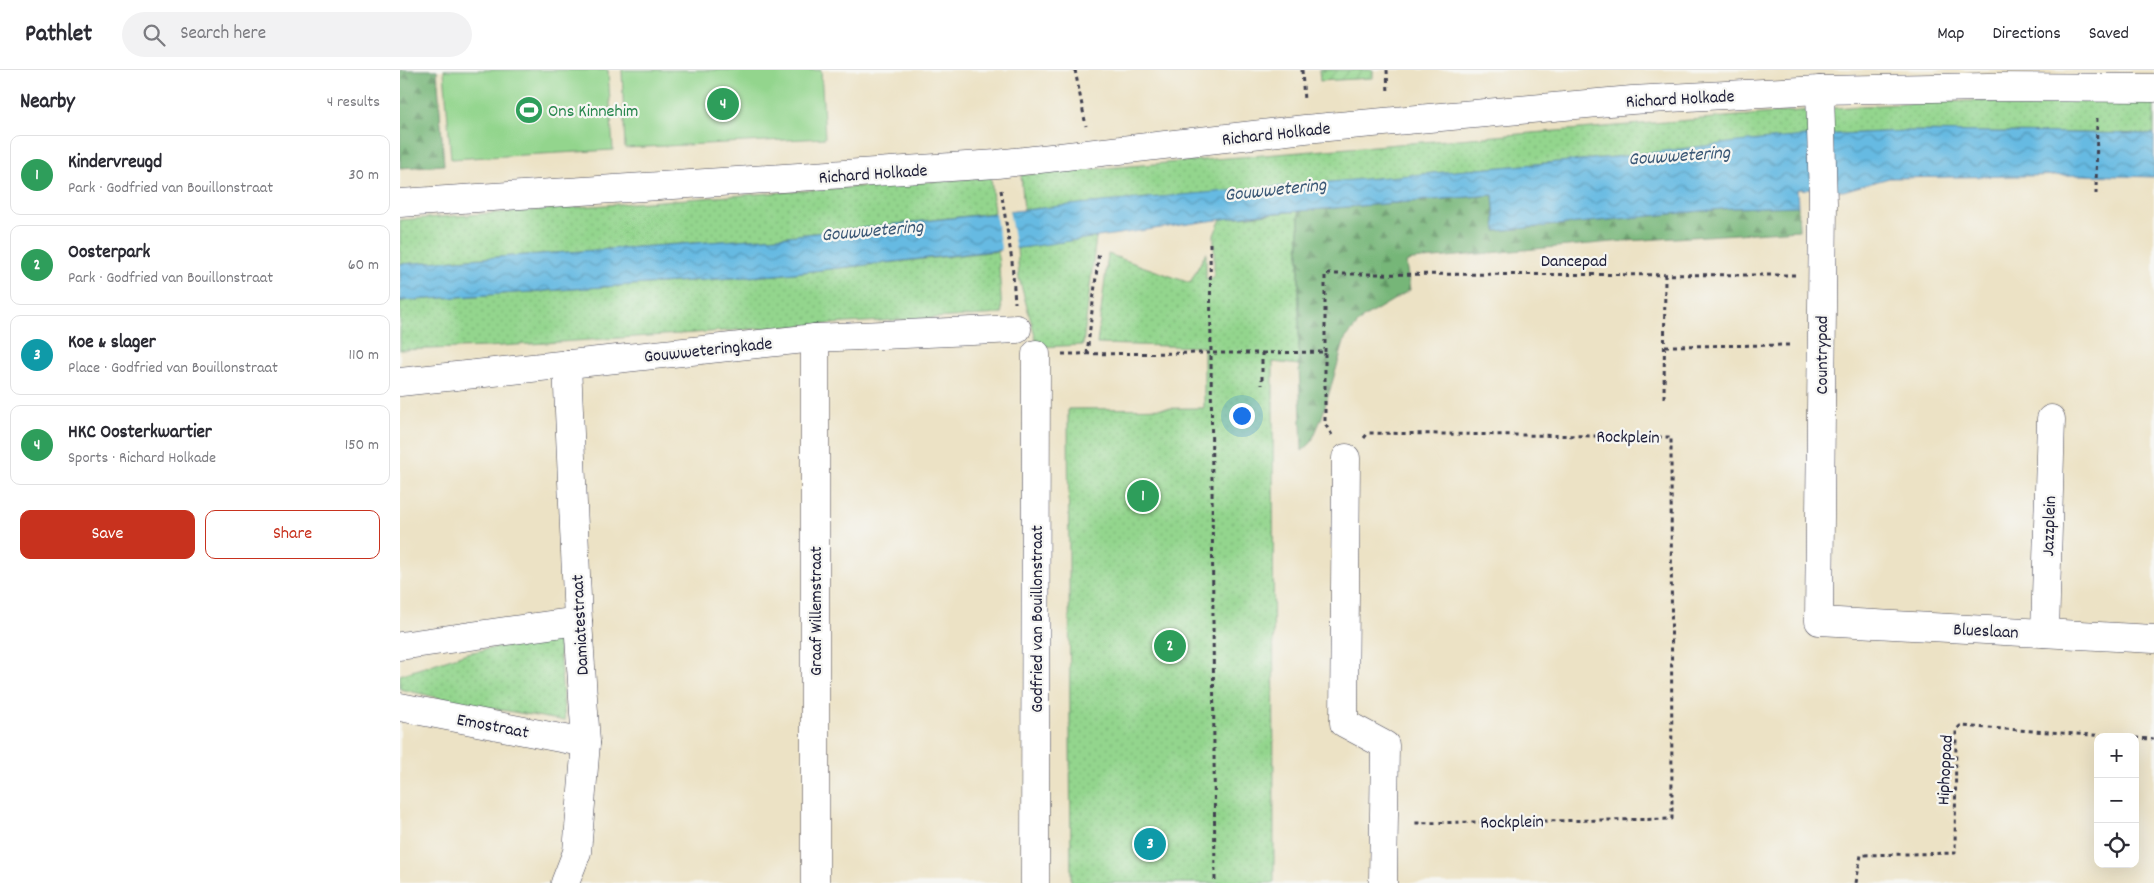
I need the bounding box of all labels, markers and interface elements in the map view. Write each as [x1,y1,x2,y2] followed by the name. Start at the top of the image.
[122,12,472,57] search box
[25,18,92,52] text: Pathlet
[140,21,168,49] icon: search
[180,21,266,48] text: Search here
[1937,22,1964,47] text: Map
[1992,22,2061,47] text: Directions
[2089,22,2129,47] text: Saved
[707,85,739,123] pin: 4
[1625,85,1735,116] street label: Richard Holkade
[20,88,75,118] text: Nearby
[327,91,380,114] text: 4 results
[514,95,544,125] sports icon: Ons Kinnehim
[548,100,638,125] place label: Ons Kinnehim
[1221,117,1332,154] street label: Richard Holkade
[1627,140,1732,175] water label: Gouwwetering
[68,150,162,177] text: Kindervreugd
[818,159,928,192] street label: Richard Holkade
[35,164,39,187] text: 1
[349,164,379,187] text: 30 m
[1223,173,1328,210] water label: Gouwwetering
[68,177,273,200] text: Park · Godfried van Bouillonstraat
[820,215,925,250] water label: Gouwwetering
[68,240,150,267] text: Oosterpark
[1541,250,1607,275] street label: Dancepad
[34,254,41,277] text: 2
[348,254,379,277] text: 60 m
[68,267,273,290] text: Park · Godfried van Bouillonstraat
[1811,316,1836,394] street label: Countrypad
[68,330,156,357] text: Koe & slager
[643,332,774,371] street label: Gouwweteringkade
[33,344,41,367] text: 3
[349,344,379,367] text: 110 m
[68,357,278,380] text: Place · Godfried van Bouillonstraat
[1229,403,1255,429] your location
[68,420,212,447] text: HKC Oosterkwartier
[1596,425,1660,452] street label: Rockplein
[34,434,40,457] text: 4
[345,434,379,457] text: 150 m
[68,447,216,470] text: Sports · Richard Holkade
[1127,477,1159,515] pin: 1
[2037,495,2064,557] street label: Jazzplein
[20,510,195,559] button: Save
[205,510,380,559] button: Share
[1026,525,1051,713] street label: Godfried van Bouillonstraat
[805,546,830,676] street label: Graaf Willemstraat
[566,574,597,676] street label: Damiatestraat
[1952,618,2019,647] street label: Blueslaan
[1154,627,1186,665] pin: 2
[454,708,531,747] street label: Emostraat
[2094,733,2139,868] map controls
[2094,733,2139,778] button: +
[1932,734,1961,806] street label: Hiphoppad
[2094,778,2139,823] button: −
[1480,810,1544,837] street label: Rockplein
[2094,823,2139,868] button: locate
[1134,825,1166,863] pin: 3

